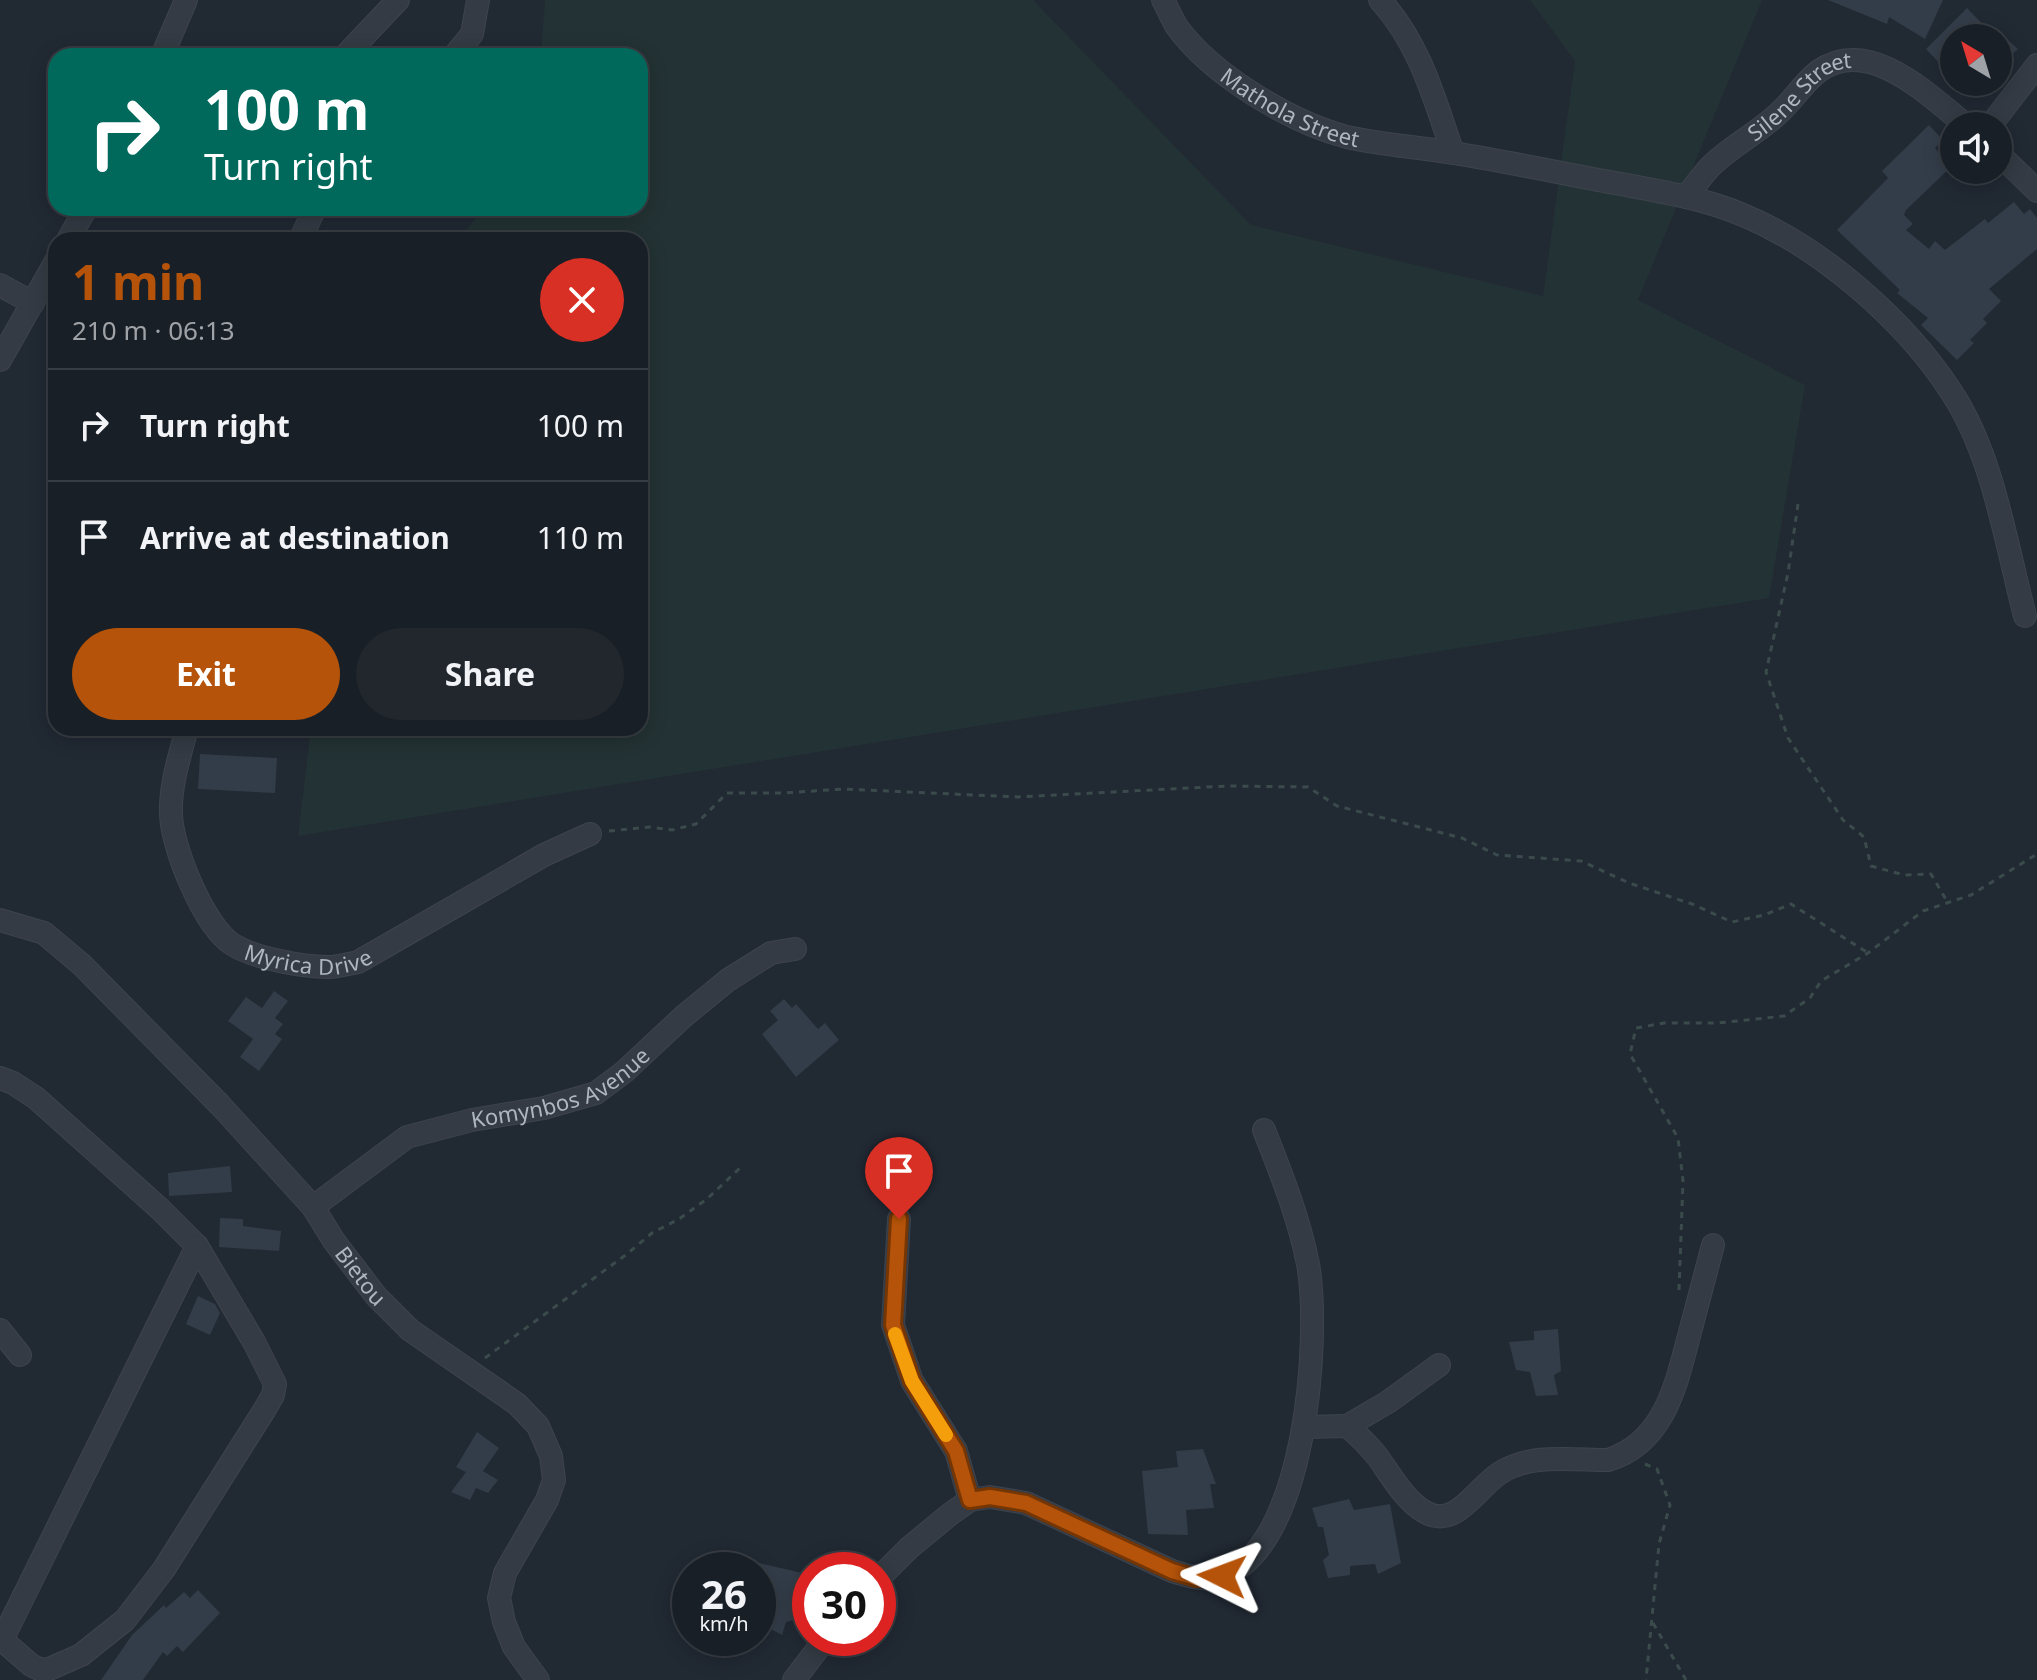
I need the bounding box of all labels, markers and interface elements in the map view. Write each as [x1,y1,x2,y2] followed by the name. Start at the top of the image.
[1940,24,2012,96] north arrow
[1940,24,2012,184] map controls
[1741,44,1852,147] street label: Silene Street
[1215,60,1362,153] street label: Mathola Street
[204,70,369,146] text: 100 m
[72,80,176,184] icon: right
[1940,112,2012,184] button: sound
[204,142,372,191] text: Turn right
[72,249,204,314] text: 1 min
[540,258,624,342] button: close
[72,312,235,348] text: 210 m · 06:13
[72,403,116,447] icon: right
[140,405,290,446] text: Turn right
[537,405,624,446] text: 100 m
[72,515,116,559] icon: arrive
[140,517,450,558] text: Arrive at destination
[537,517,624,558] text: 110 m
[72,628,340,720] button: Exit
[356,628,624,720] button: Share
[241,936,377,981] street label: Myrica Drive
[469,1040,655,1134] street label: Komynbos Avenue
[865,1137,933,1219] pin
[877,1149,921,1193] icon: arrive
[329,1239,393,1312] street label: Bietou
[1180,1534,1264,1618] position arrow
[792,1552,896,1656] speed limit sign: 30
[701,1566,747,1621] text: 26
[699,1610,749,1637] text: km/h

